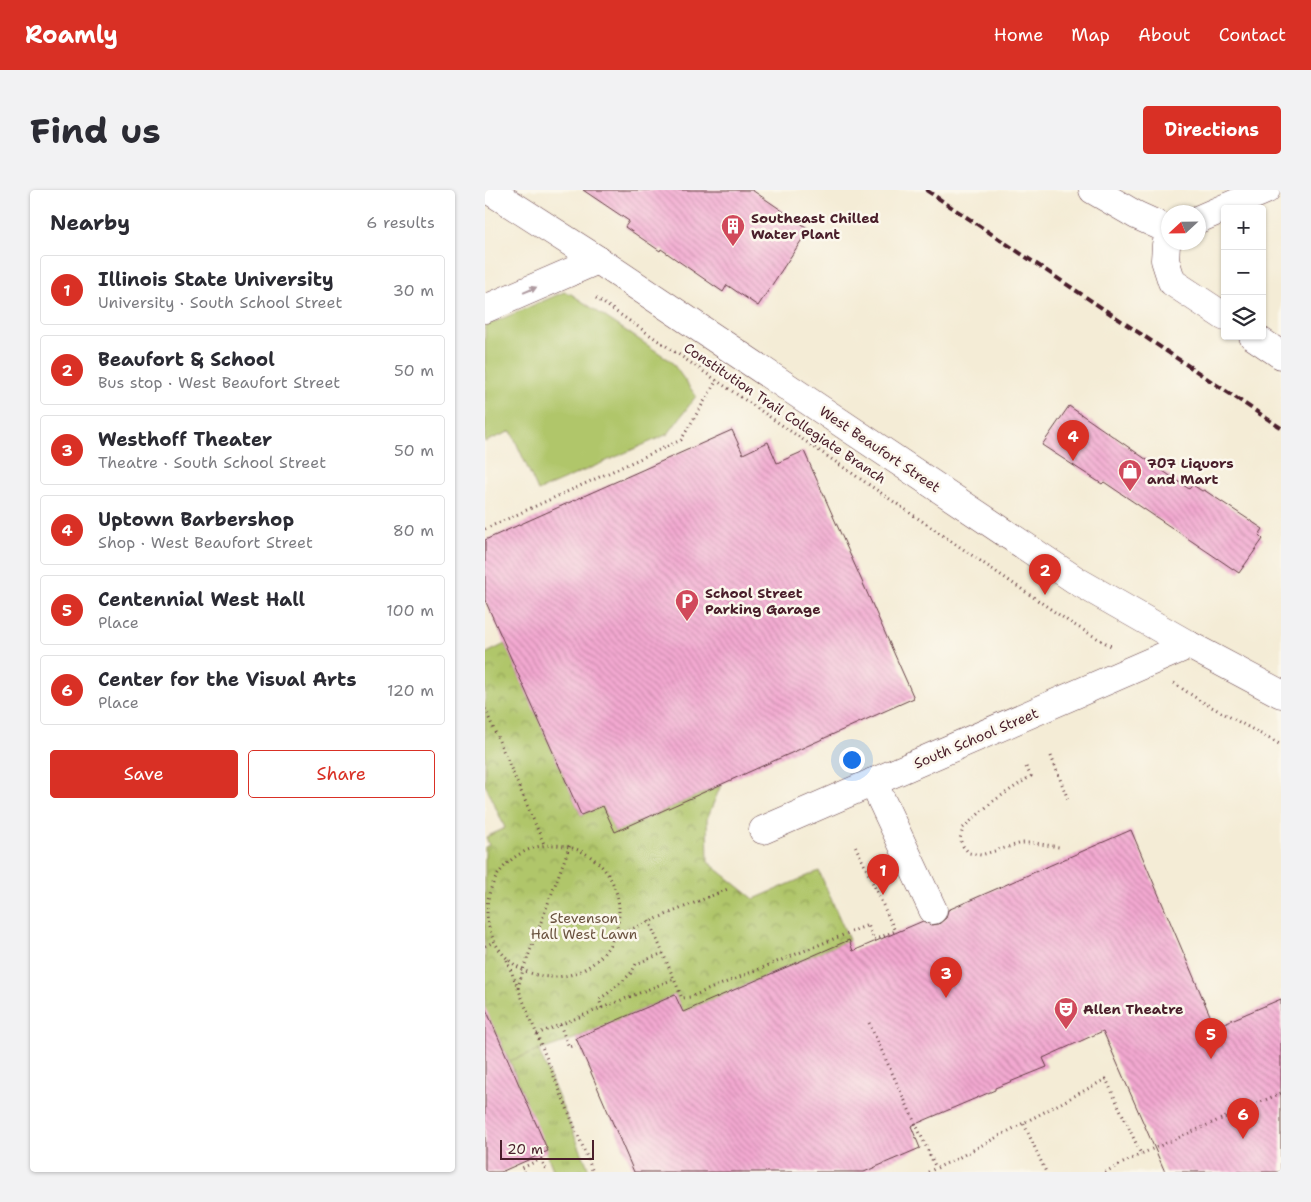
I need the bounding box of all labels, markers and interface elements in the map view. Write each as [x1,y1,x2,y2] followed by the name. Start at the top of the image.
[25,19,118,51] text: Roamly
[994,23,1043,47] text: Home
[1071,23,1110,47] text: Map
[1138,23,1191,47] text: About
[1219,23,1286,47] text: Contact
[1143,106,1281,154] button: Directions
[30,107,161,154] text: Find us
[1161,205,1206,250] north arrow
[1221,205,1266,340] map controls
[1221,205,1266,250] button: +
[50,209,130,237] text: Nearby
[751,209,880,243] place label: Southeast Chilled Water Plant
[366,212,435,233] text: 6 results
[720,213,746,247] building icon: Southeast Chilled Water Plant
[1221,250,1266,295] button: −
[98,267,334,292] text: Illinois State University
[63,280,71,301] text: 1
[393,280,434,301] text: 30 m
[523,285,537,293] one-way arrow
[98,292,342,313] text: University · South School Street
[1221,295,1266,340] button: layers
[681,338,889,488] street label: Constitution Trail Collegiate Branch
[98,347,275,372] text: Beaufort & School
[61,360,73,381] text: 2
[394,360,434,381] text: 50 m
[98,372,340,393] text: Bus stop · West Beaufort Street
[816,402,944,496] street label: West Beaufort Street
[1057,420,1089,461] pin: 4
[98,427,272,452] text: Westhoff Theater
[61,440,73,461] text: 3
[394,440,434,461] text: 50 m
[98,452,326,473] text: Theatre · South School Street
[1147,454,1234,488] place label: 707 Liquors and Mart
[1117,458,1143,492] shop icon: 707 Liquors and Mart
[98,507,294,532] text: Uptown Barbershop
[61,520,73,541] text: 4
[393,520,434,541] text: 80 m
[98,532,313,553] text: Shop · West Beaufort Street
[1029,554,1061,595] pin: 2
[705,584,821,618] place label: School Street Parking Garage
[98,587,305,612] text: Centennial West Hall
[674,588,700,622] parking icon: School Street Parking Garage
[62,600,72,621] text: 5
[386,600,434,621] text: 100 m
[98,612,139,633] text: Place
[98,667,357,692] text: Center for the Visual Arts
[61,680,73,701] text: 6
[387,680,434,701] text: 120 m
[98,692,139,713] text: Place
[911,704,1041,772] street label: South School Street
[839,747,865,773] your location
[50,750,238,798] button: Save
[248,750,435,798] button: Share
[867,854,899,895] pin: 1
[531,909,638,943] park label: Stevenson Hall West Lawn
[930,957,962,998] pin: 3
[1053,996,1079,1030] theatre icon: Allen Theatre
[1083,1000,1184,1018] place label: Allen Theatre
[1195,1018,1227,1059] pin: 5
[1227,1098,1259,1139] pin: 6
[500,1137,594,1160] scale bar
[507,1140,543,1158] text: 20 m

